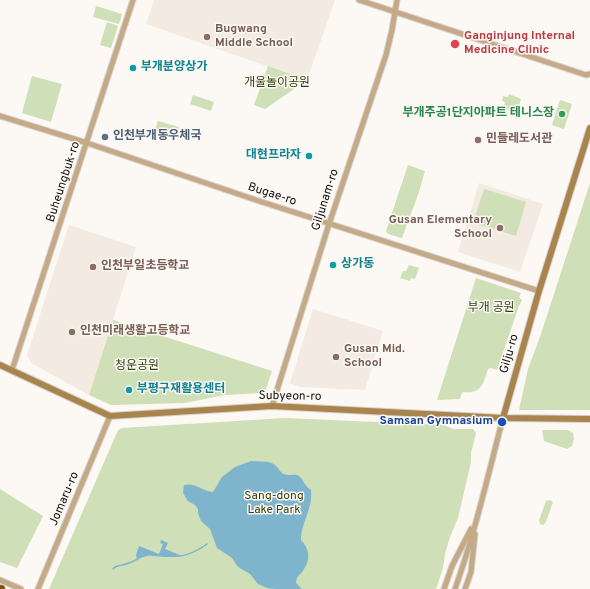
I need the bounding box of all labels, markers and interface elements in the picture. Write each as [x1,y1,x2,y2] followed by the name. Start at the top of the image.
[215,23,293,51] place label: Bugwang Middle School
[464,30,575,58] place label: Ganginjung Internal Medicine Clinic
[202,32,212,42] marker: Bugwang Middle School
[449,38,461,50] marker: Ganginjung Internal Medicine Clinic
[141,61,207,75] place label: 부개분양상가
[128,63,138,73] marker: 부개분양상가
[244,77,310,91] park label: 개울놀이공원
[403,107,554,121] place label: 부개주공1단지아파트 테니스장
[557,109,567,119] marker: 부개주공1단지아파트 테니스장
[113,130,201,144] place label: 인천부개동우체국
[100,132,110,142] marker: 인천부개동우체국
[486,133,552,147] place label: 민들레도서관
[473,135,483,145] marker: 민들레도서관
[44,140,84,224] street label: Buheungbuk-ro
[246,149,301,163] place label: 대현프라자
[304,151,314,161] marker: 대현프라자
[309,167,343,233] street label: Giljunam-ro
[246,180,298,210] street label: Bugae-ro
[389,214,492,242] place label: Gusan Elementary School
[495,223,505,233] marker: Gusan Elementary School
[341,258,374,272] place label: 상가동
[101,260,189,274] place label: 인천부일초등학교
[328,260,338,270] marker: 상가동
[88,262,98,272] marker: 인천부일초등학교
[468,302,514,316] park label: 부개 공원
[80,325,190,339] place label: 인천미래생활고등학교
[67,327,77,337] marker: 인천미래생활고등학교
[498,333,522,375] street label: Gilju-ro
[344,343,405,371] place label: Gusan Mid. School
[331,352,341,362] marker: Gusan Mid. School
[115,360,159,374] park label: 청운공원
[137,383,225,397] place label: 부평구재활용센터
[124,385,134,395] marker: 부평구재활용센터
[258,389,322,405] street label: Subyeon-ro
[380,415,493,429] place label: Samsan Gymnasium
[496,416,508,428] marker: Samsan Gymnasium
[47,470,83,528] street label: Jomaru-ro
[244,490,304,518] park label: Sang-dong Lake Park

